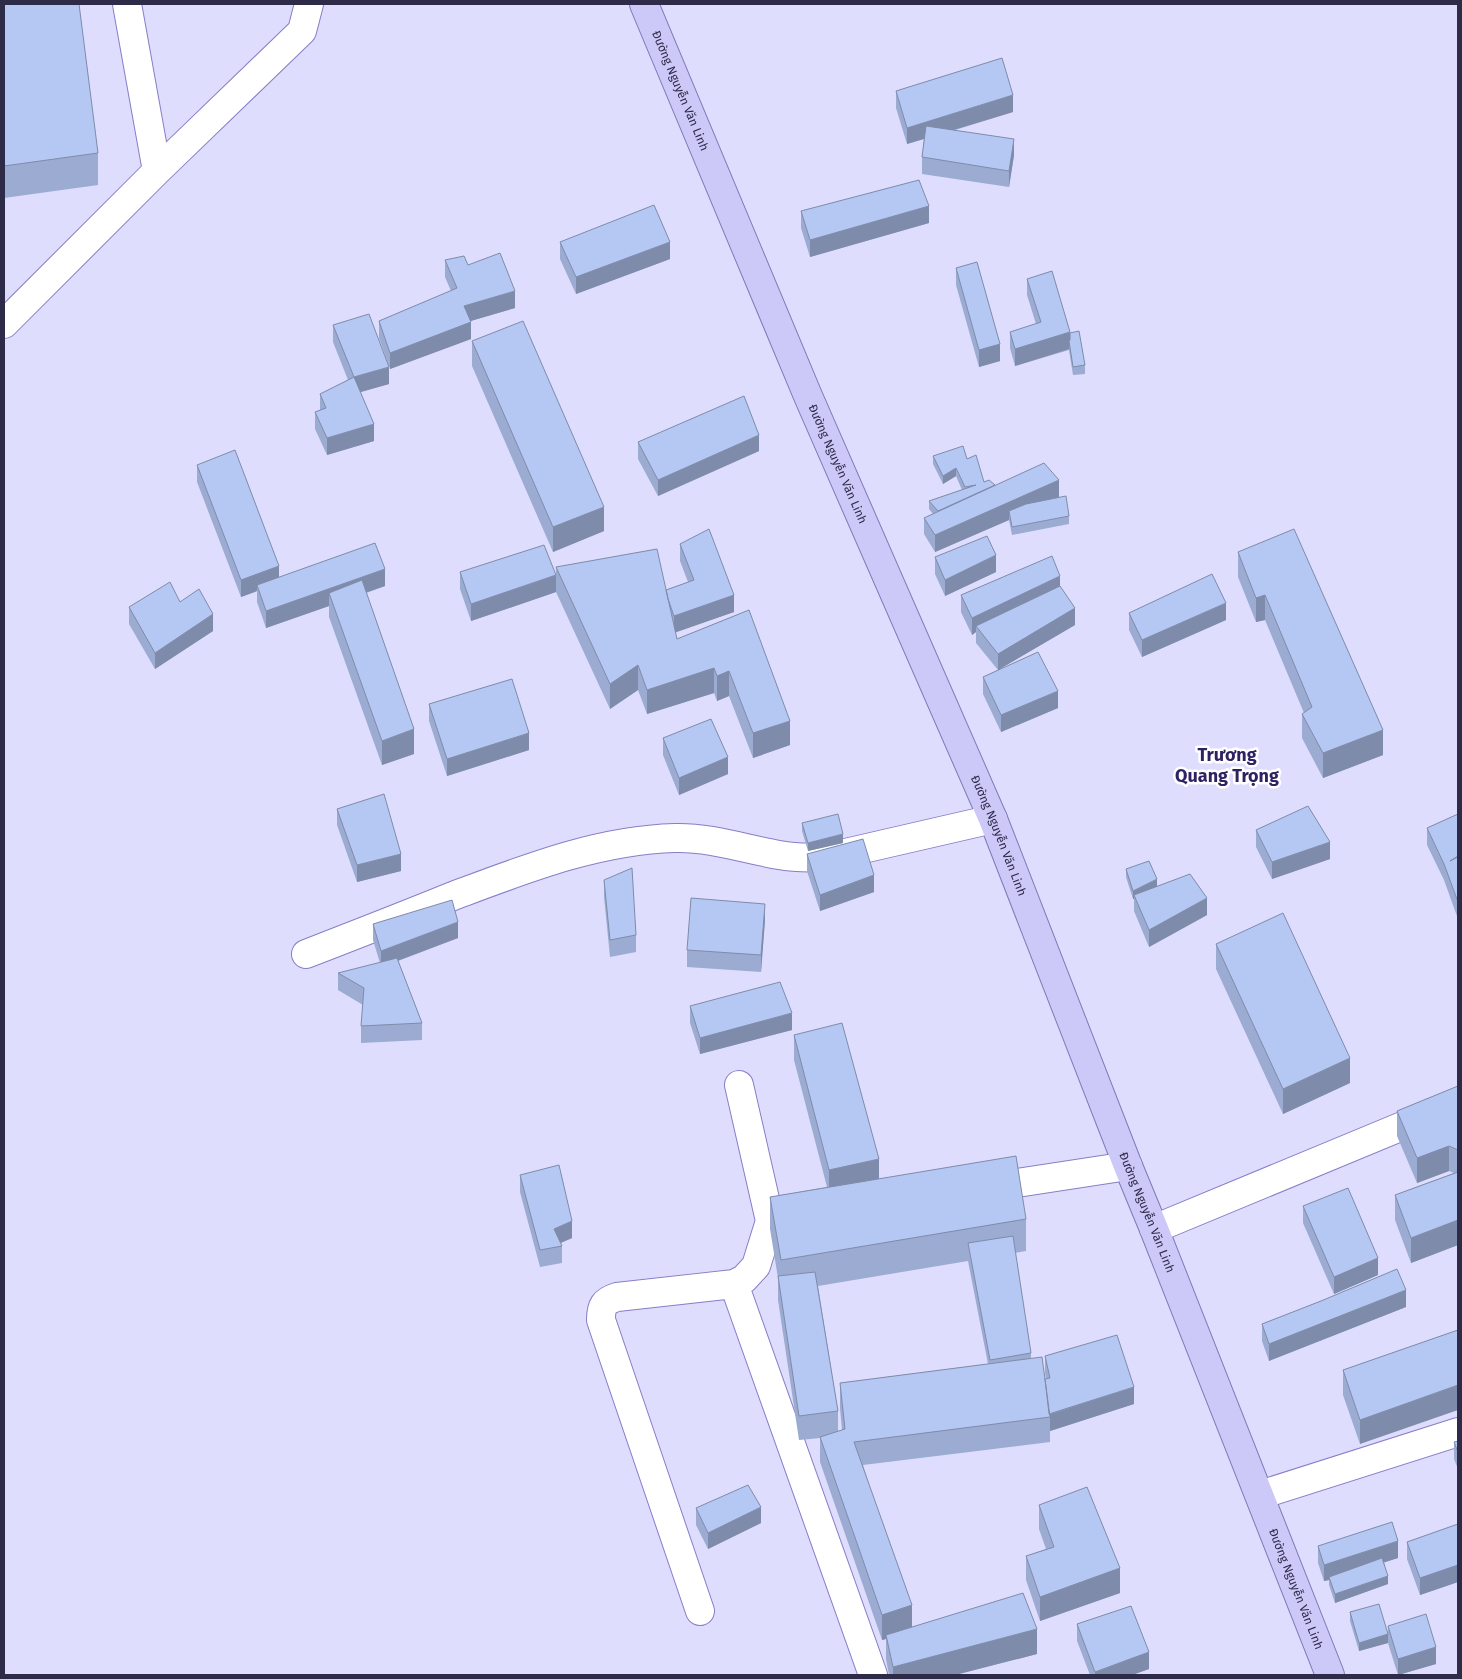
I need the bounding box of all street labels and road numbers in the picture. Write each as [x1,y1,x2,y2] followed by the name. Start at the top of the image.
[649,29,712,153] street label: Đường Nguyễn Văn Linh
[805,402,870,526] street label: Đường Nguyễn Văn Linh
[968,773,1029,898] street label: Đường Nguyễn Văn Linh
[1116,1150,1178,1275] street label: Đường Nguyễn Văn Linh
[1266,1526,1326,1651] street label: Đường Nguyễn Văn Linh

